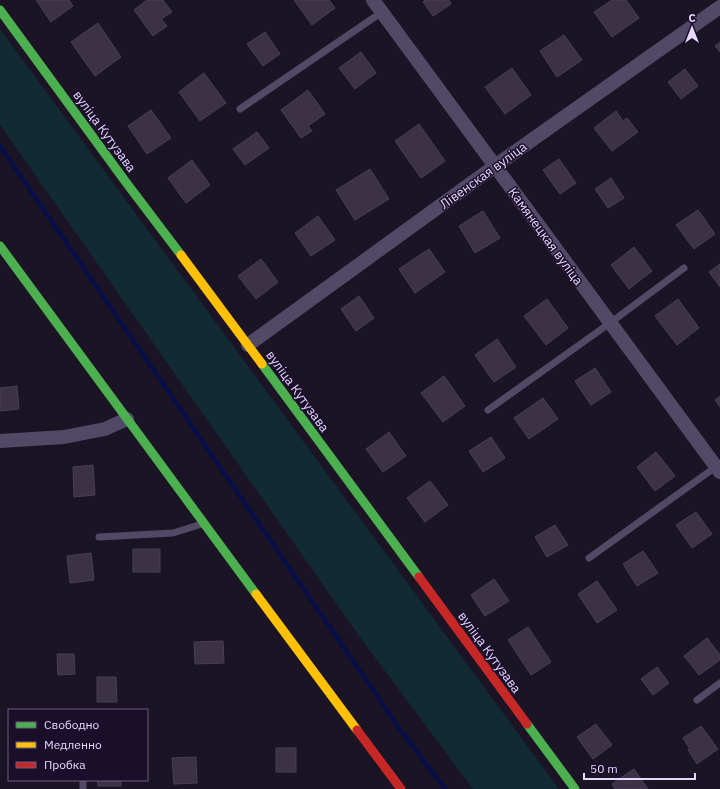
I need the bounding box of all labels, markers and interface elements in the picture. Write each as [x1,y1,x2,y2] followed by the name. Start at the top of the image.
[672,8,712,48] north arrow
[688,11,696,25] text: С
[69,87,140,176] street label: вуліца Кутузава
[436,138,530,213] street label: Лівенская вуліца
[504,184,587,289] street label: Камянецкая вуліца
[262,347,333,436] street label: вуліца Кутузава
[454,608,525,697] street label: вуліца Кутузава
[8,709,148,781] legend
[44,717,100,732] text: Свободно
[44,737,102,752] text: Медленно
[584,755,695,781] scale bar
[44,757,86,772] text: Пробка
[590,761,618,776] text: 50 m

